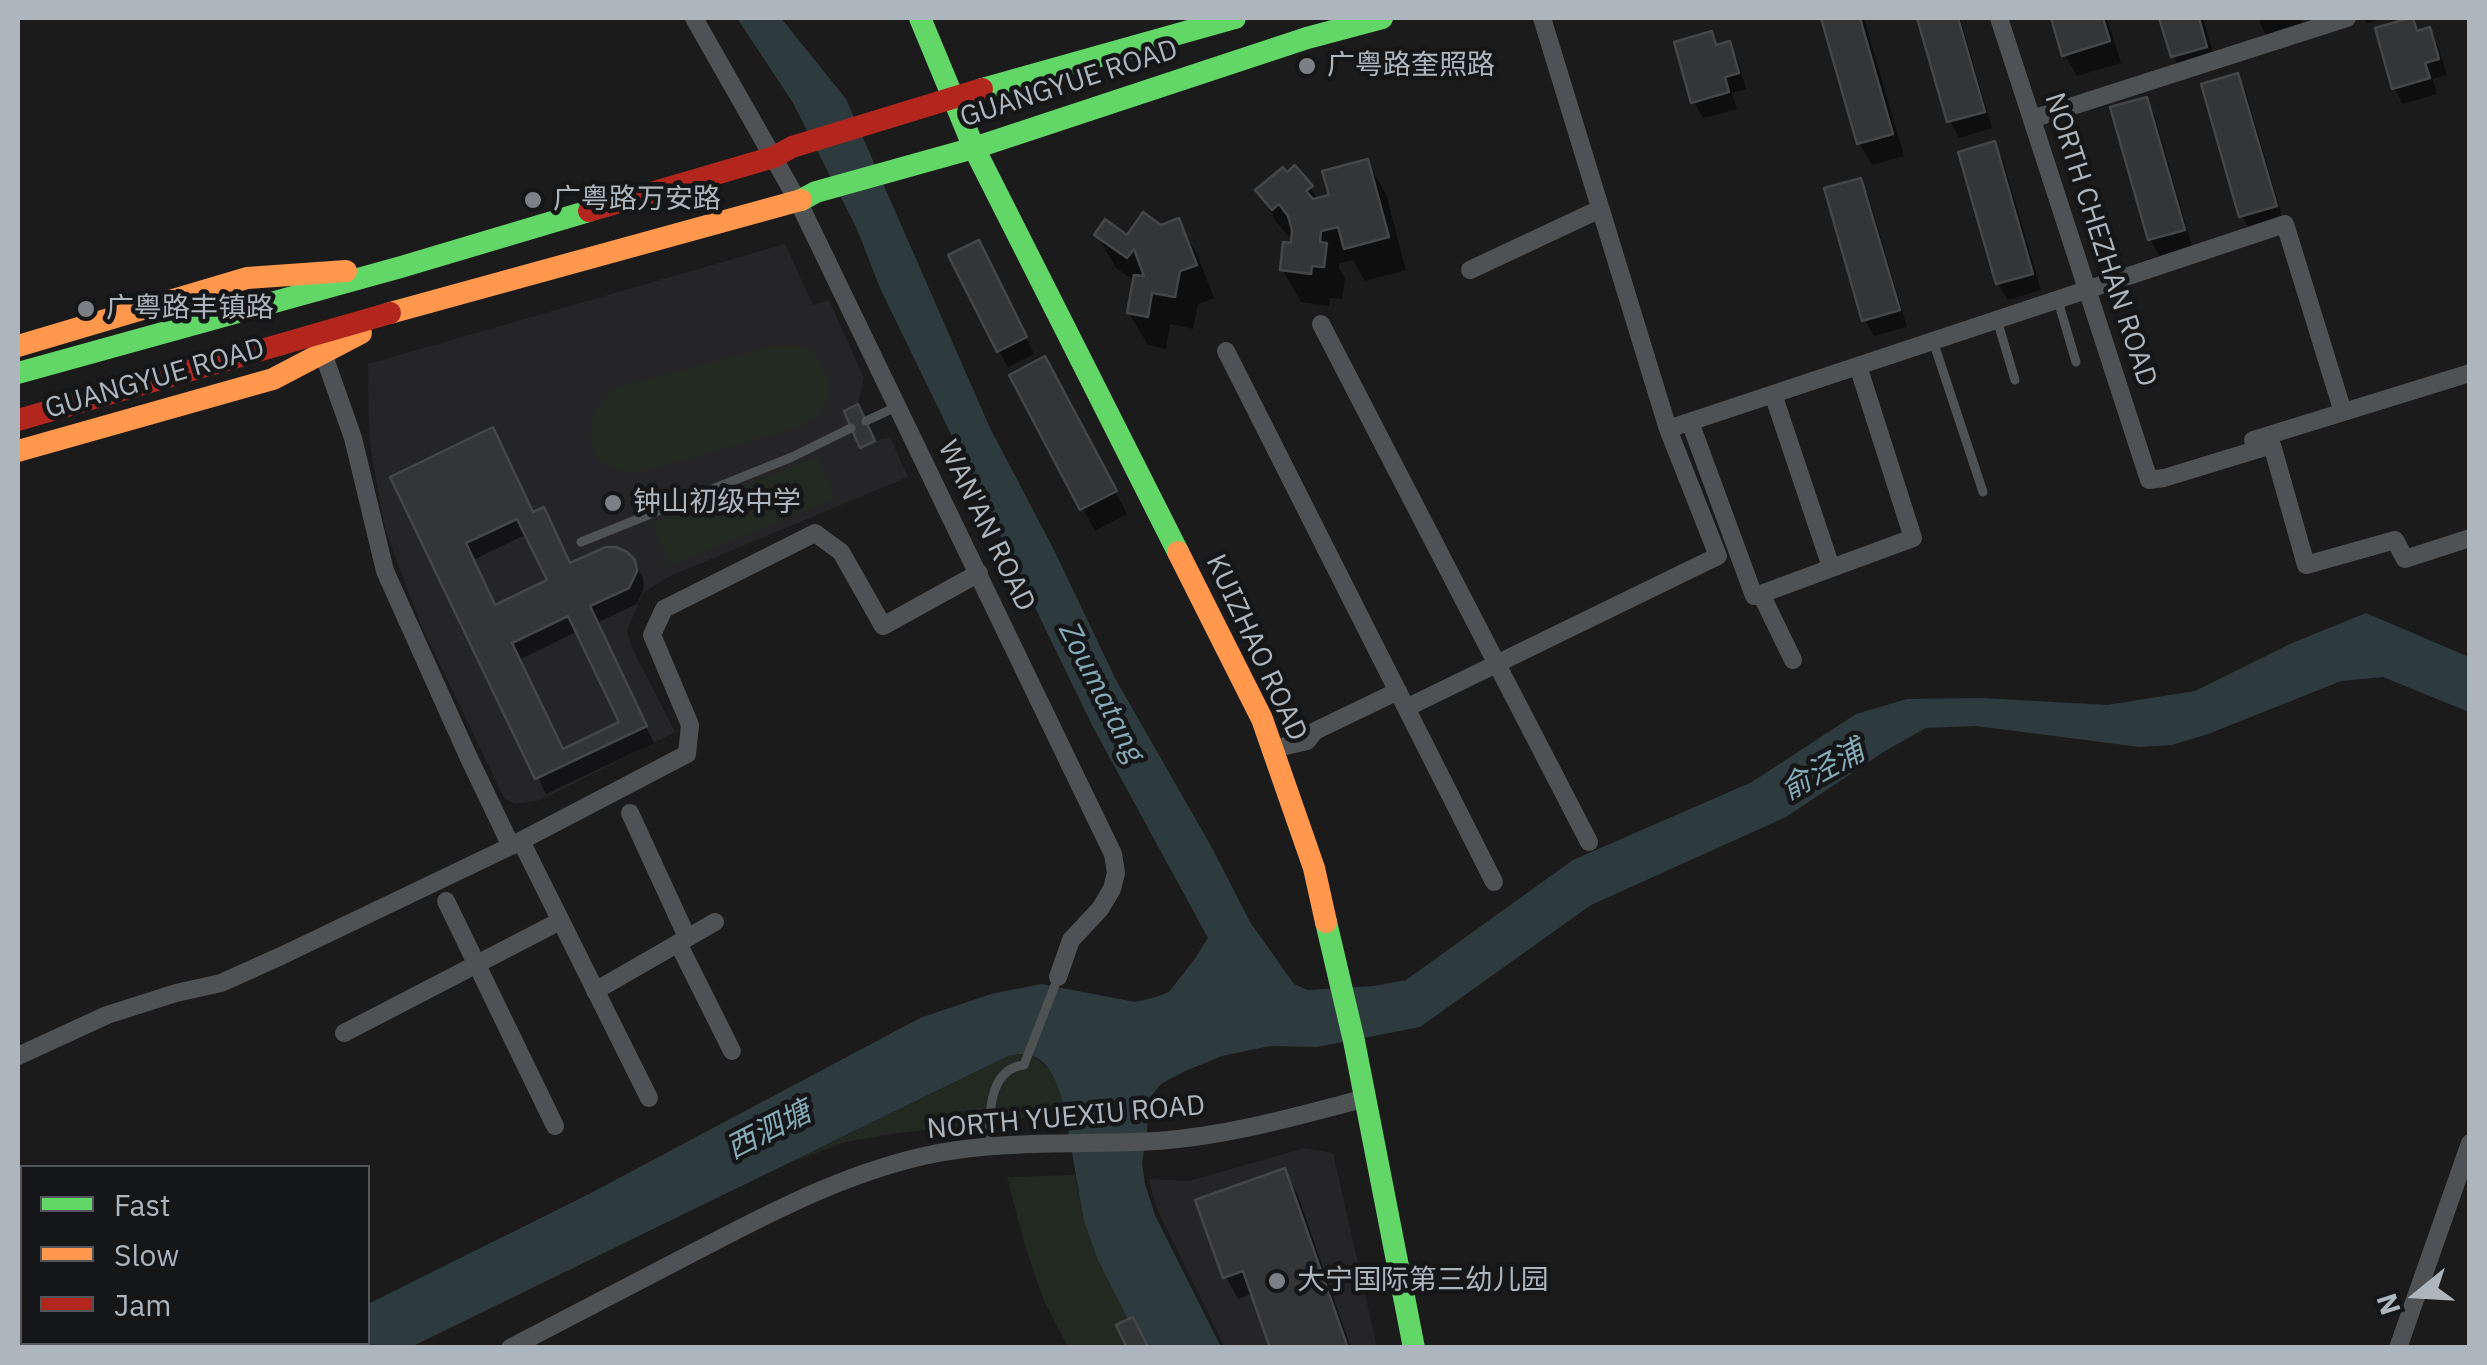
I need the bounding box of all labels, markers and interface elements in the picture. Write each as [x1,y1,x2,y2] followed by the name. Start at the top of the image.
[956,33,1182,135] street label: GUANGYUE ROAD
[1327,49,1495,83] place label: 广粤路奎照路
[1296,55,1318,77] marker: 广粤路奎照路
[2037,89,2163,391] street label: NORTH CHEZHAN ROAD
[553,183,721,217] place label: 广粤路万安路
[522,189,544,211] marker: 广粤路万安路
[106,292,274,326] place label: 广粤路丰镇路
[75,298,97,320] marker: 广粤路丰镇路
[41,332,269,426] street label: GUANGYUE ROAD
[930,435,1042,617] street label: WAN'AN ROAD
[633,486,801,520] place label: 钟山初级中学
[602,492,624,514] marker: 钟山初级中学
[1198,549,1314,747] street label: KUIZHAO ROAD
[1051,617,1151,769] water label: Zoumatang
[1775,733,1871,809] water label: 俞泾浦
[926,1089,1206,1147] street label: NORTH YUEXIU ROAD
[721,1095,817,1167] water label: 西泗塘
[20,1165,370,1345] legend
[114,1185,171,1224] text: Fast
[114,1235,179,1274] text: Slow
[2367,1245,2467,1345] north arrow
[1297,1264,1549,1298] place label: 大宁国际第三幼儿园
[1266,1270,1288,1292] marker: 大宁国际第三幼儿园
[114,1285,172,1324] text: Jam
[2367,1289,2409,1320] text: N

